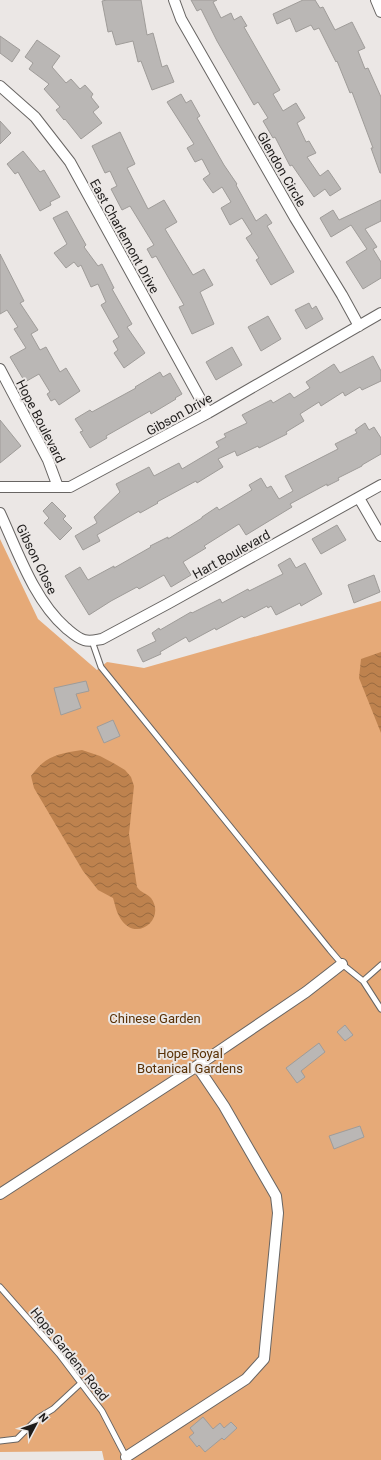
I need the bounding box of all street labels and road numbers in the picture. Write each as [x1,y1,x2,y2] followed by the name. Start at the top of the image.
[254,129,309,209] street label: Glendon Circle
[87,176,162,296] street label: East Charlemont Drive
[13,377,68,465] street label: Hope Boulevard
[144,390,215,439] street label: Gibson Drive
[13,522,60,597] street label: Gibson Close
[190,527,273,582] street label: Hart Boulevard
[27,1305,112,1404] street label: Hope Gardens Road

